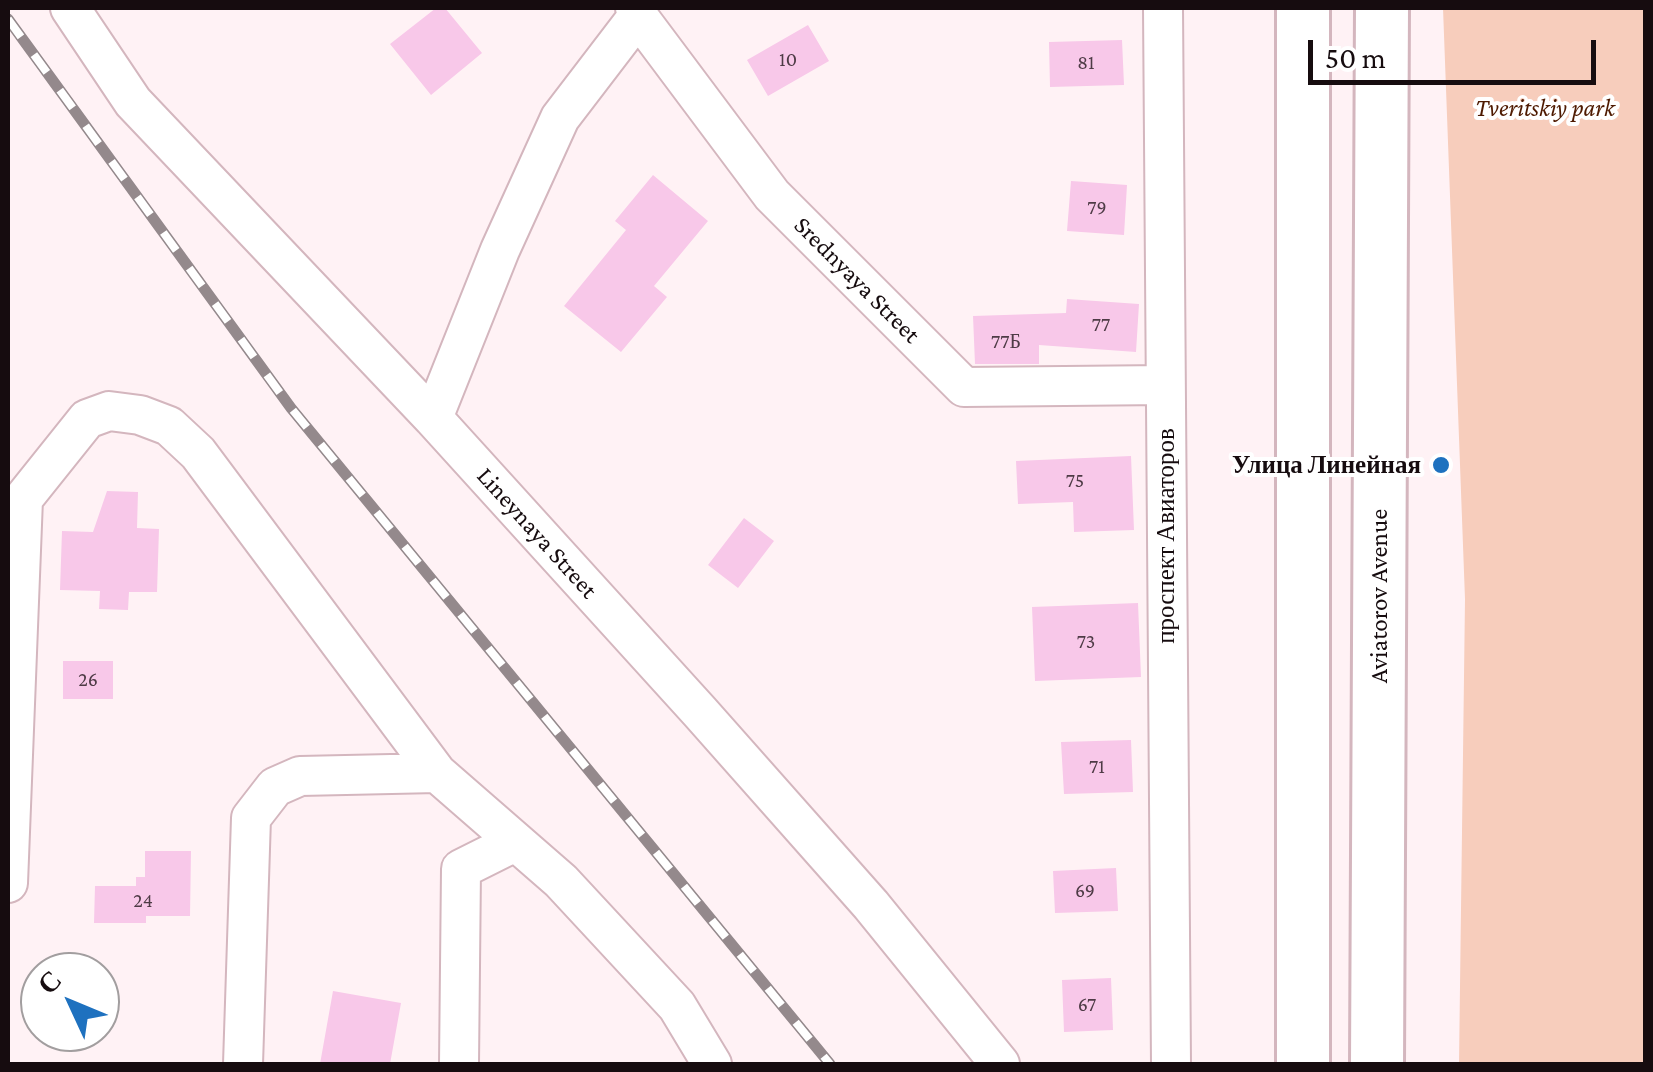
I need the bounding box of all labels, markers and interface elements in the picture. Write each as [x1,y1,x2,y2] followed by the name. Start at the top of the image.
[1313,20,1600,82] scale bar
[1325,41,1386,74] text: 50 m
[779,48,797,72] house number: 10
[1077,51,1095,75] house number: 81
[1475,93,1615,123] park label: Tveritskiy park
[1087,196,1107,220] house number: 79
[788,211,926,349] street label: Srednyaya Street
[1092,313,1110,337] house number: 77
[991,330,1021,354] house number: 77Б
[1151,428,1181,644] street label: проспект Авиаторов
[1232,450,1421,480] place label: Улица Линейная
[1430,454,1452,476] marker: Улица Линейная
[470,461,604,605] street label: Lineynaya Street
[1066,469,1084,493] house number: 75
[1364,509,1394,683] street label: Aviatorov Avenue
[1077,630,1095,654] house number: 73
[78,668,98,692] house number: 26
[1089,755,1105,779] house number: 71
[1075,879,1095,903] house number: 69
[133,889,153,913] house number: 24
[20,952,120,1052] north arrow
[31,964,68,1000] text: С
[1078,993,1096,1017] house number: 67

